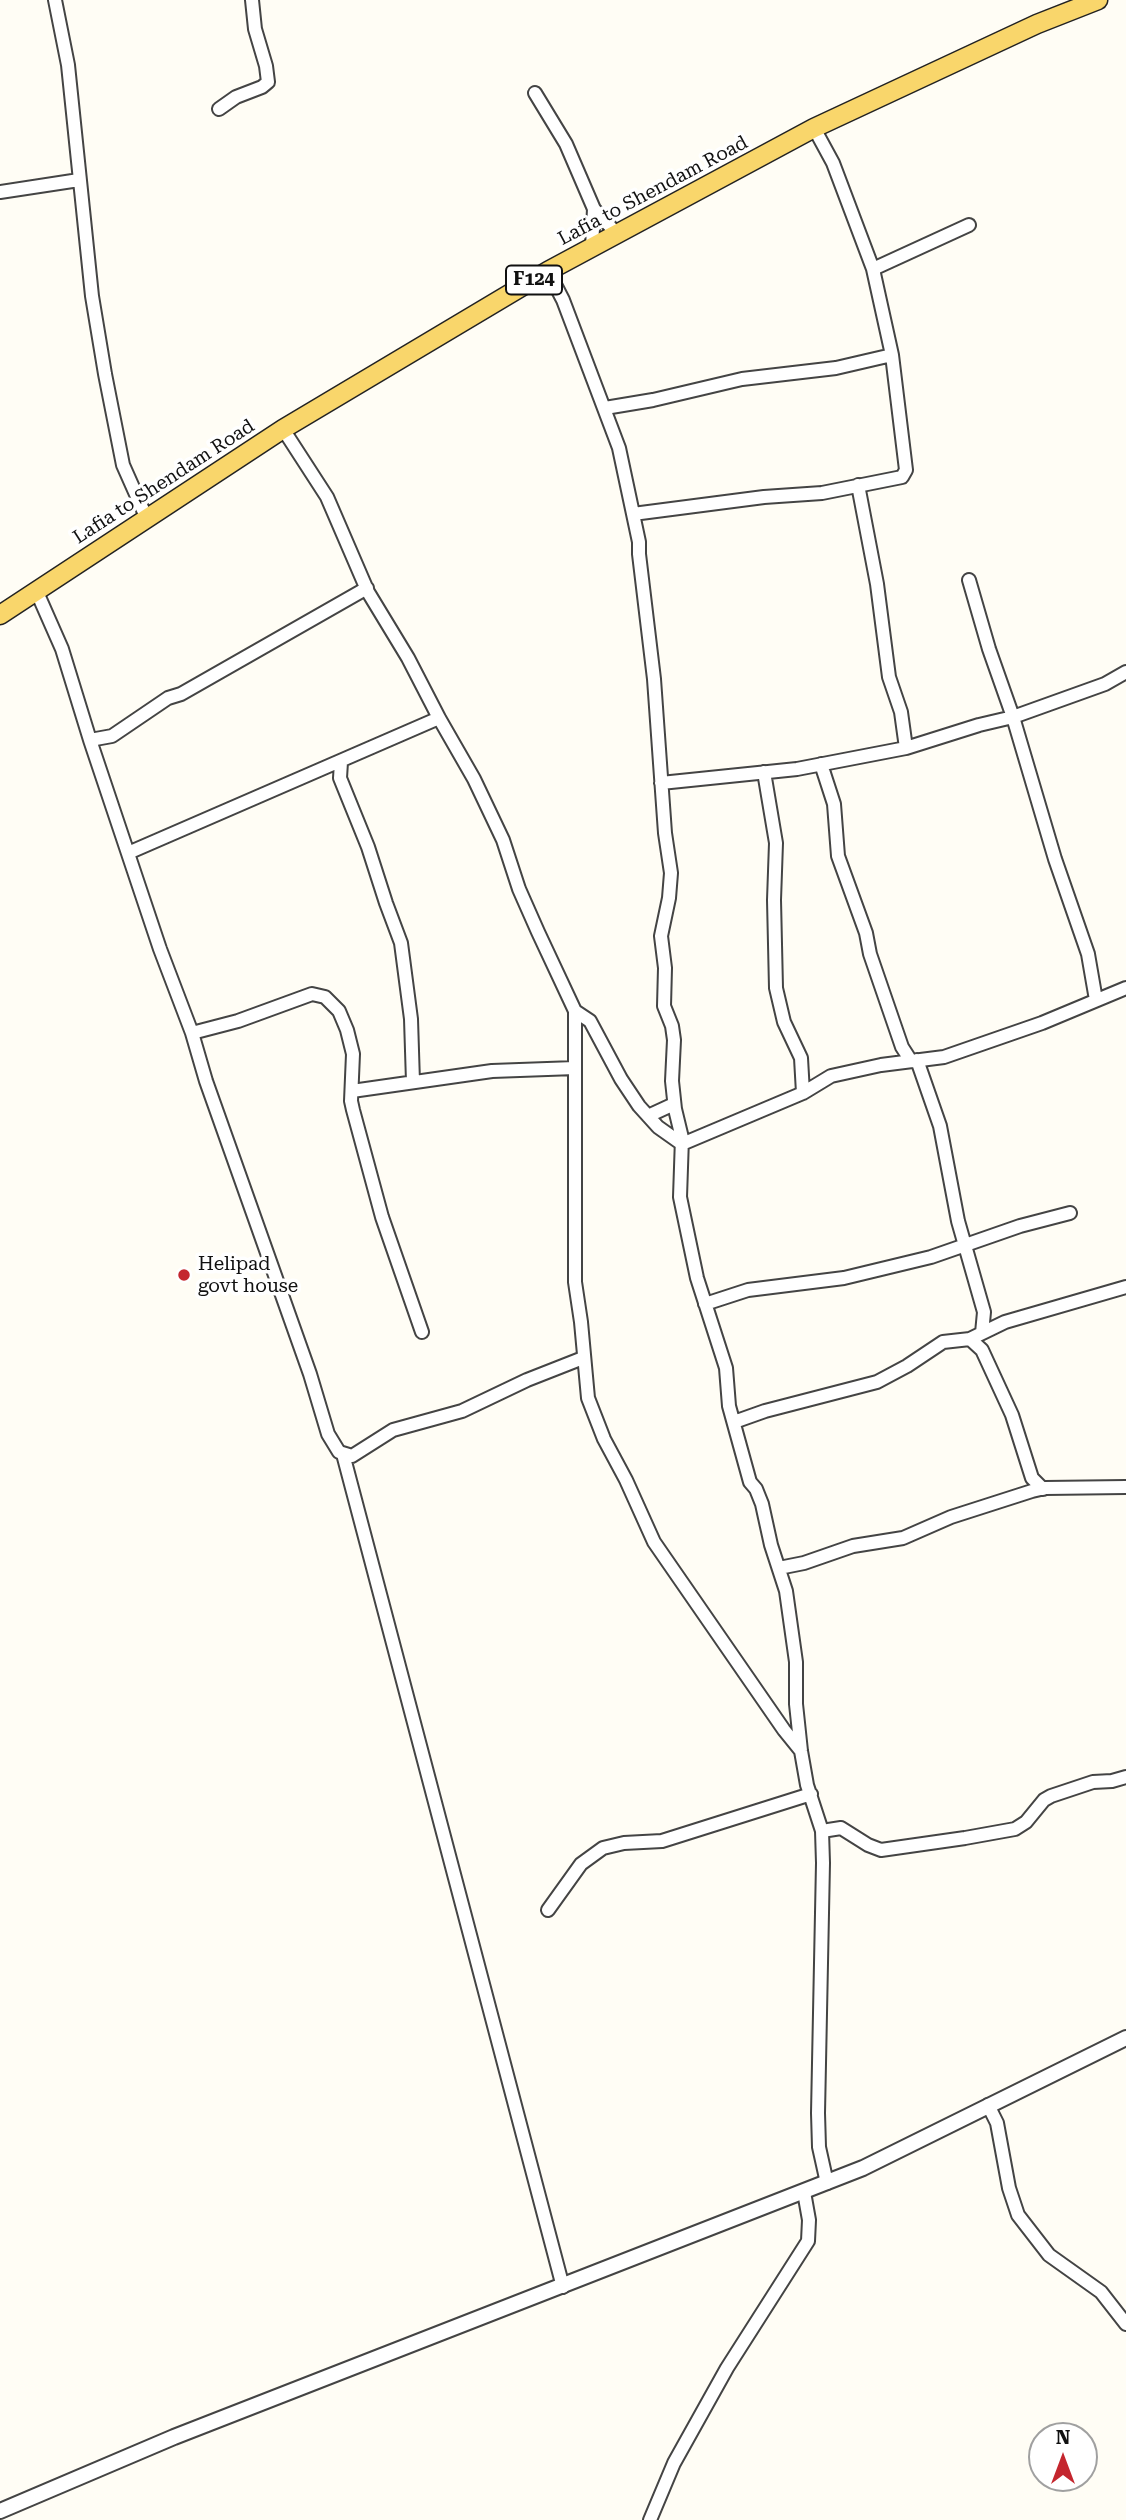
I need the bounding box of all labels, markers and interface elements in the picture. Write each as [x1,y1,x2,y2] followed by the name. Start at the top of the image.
[554,131,752,251] street label: Lafia to Shendam Road
[506,266,562,294] road number: F124
[69,415,259,549] street label: Lafia to Shendam Road
[198,1253,298,1297] place label: Helipad govt house
[176,1267,192,1283] marker: Helipad govt house
[1028,2422,1098,2492] north arrow
[1056,2426,1070,2449] text: N

